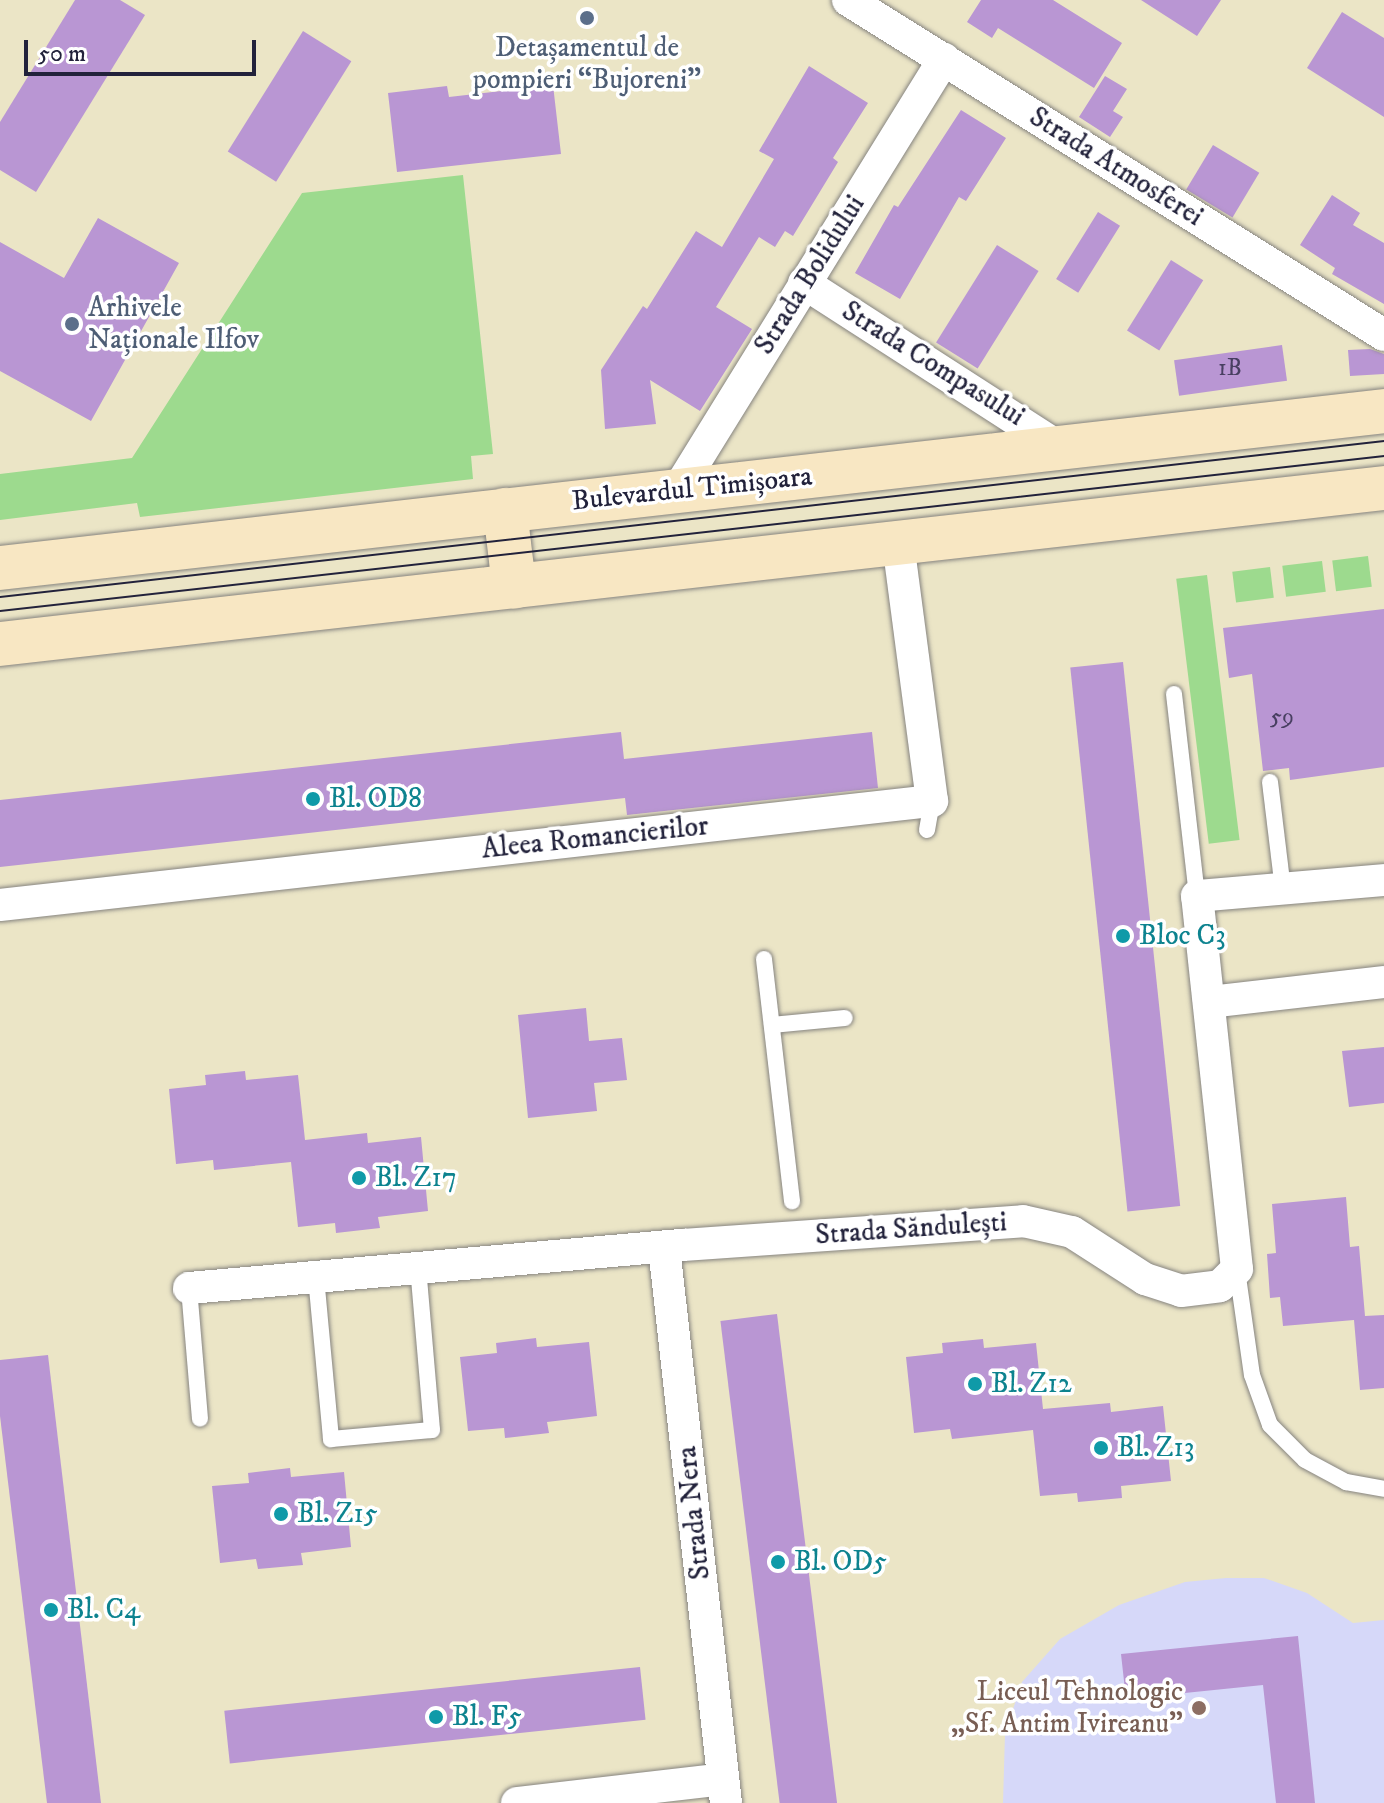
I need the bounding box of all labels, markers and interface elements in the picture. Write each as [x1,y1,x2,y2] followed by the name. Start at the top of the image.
[578,9,596,27] marker: Detașamentul de pompieri “Bujoreni”
[28,24,260,74] scale bar
[473,31,701,97] place label: Detașamentul de pompieri “Bujoreni”
[38,39,86,69] text: 50 m
[1023,100,1209,234] street label: Strada Atmosferei
[748,189,872,361] street label: Strada Bolidului
[88,291,259,357] place label: Arhivele Naționale Ilfov
[835,294,1031,434] street label: Strada Compasului
[63,315,81,333] marker: Arhivele Naționale Ilfov
[1218,355,1242,383] house number: 1B
[570,460,814,518] street label: Bulevardul Timișoara
[1270,704,1294,732] house number: 59
[329,782,422,816] place label: Bl. OD8
[304,790,322,808] marker: Bl. OD8
[480,809,710,867] street label: Aleea Romancierilor
[1139,919,1226,953] place label: Bloc C3
[1114,927,1132,945] marker: Bloc C3
[375,1161,457,1195] place label: Bl. Z17
[350,1169,368,1187] marker: Bl. Z17
[814,1206,1008,1252] street label: Strada Săndulești
[991,1367,1072,1401] place label: Bl. Z12
[966,1375,984,1393] marker: Bl. Z12
[1117,1431,1194,1465] place label: Bl. Z13
[1092,1439,1110,1457] marker: Bl. Z13
[670,1445,718,1581] street label: Strada Nera
[297,1497,378,1531] place label: Bl. Z15
[272,1505,290,1523] marker: Bl. Z15
[794,1545,887,1579] place label: Bl. OD5
[769,1553,787,1571] marker: Bl. OD5
[67,1593,140,1627] place label: Bl. C4
[42,1601,60,1619] marker: Bl. C4
[951,1675,1183,1741] place label: Liceul Tehnologic „Sf. Antim Ivireanu”
[1190,1699,1208,1717] marker: Liceul Tehnologic „Sf. Antim Ivireanu”
[452,1700,522,1734] place label: Bl. F5
[427,1708,445,1726] marker: Bl. F5

